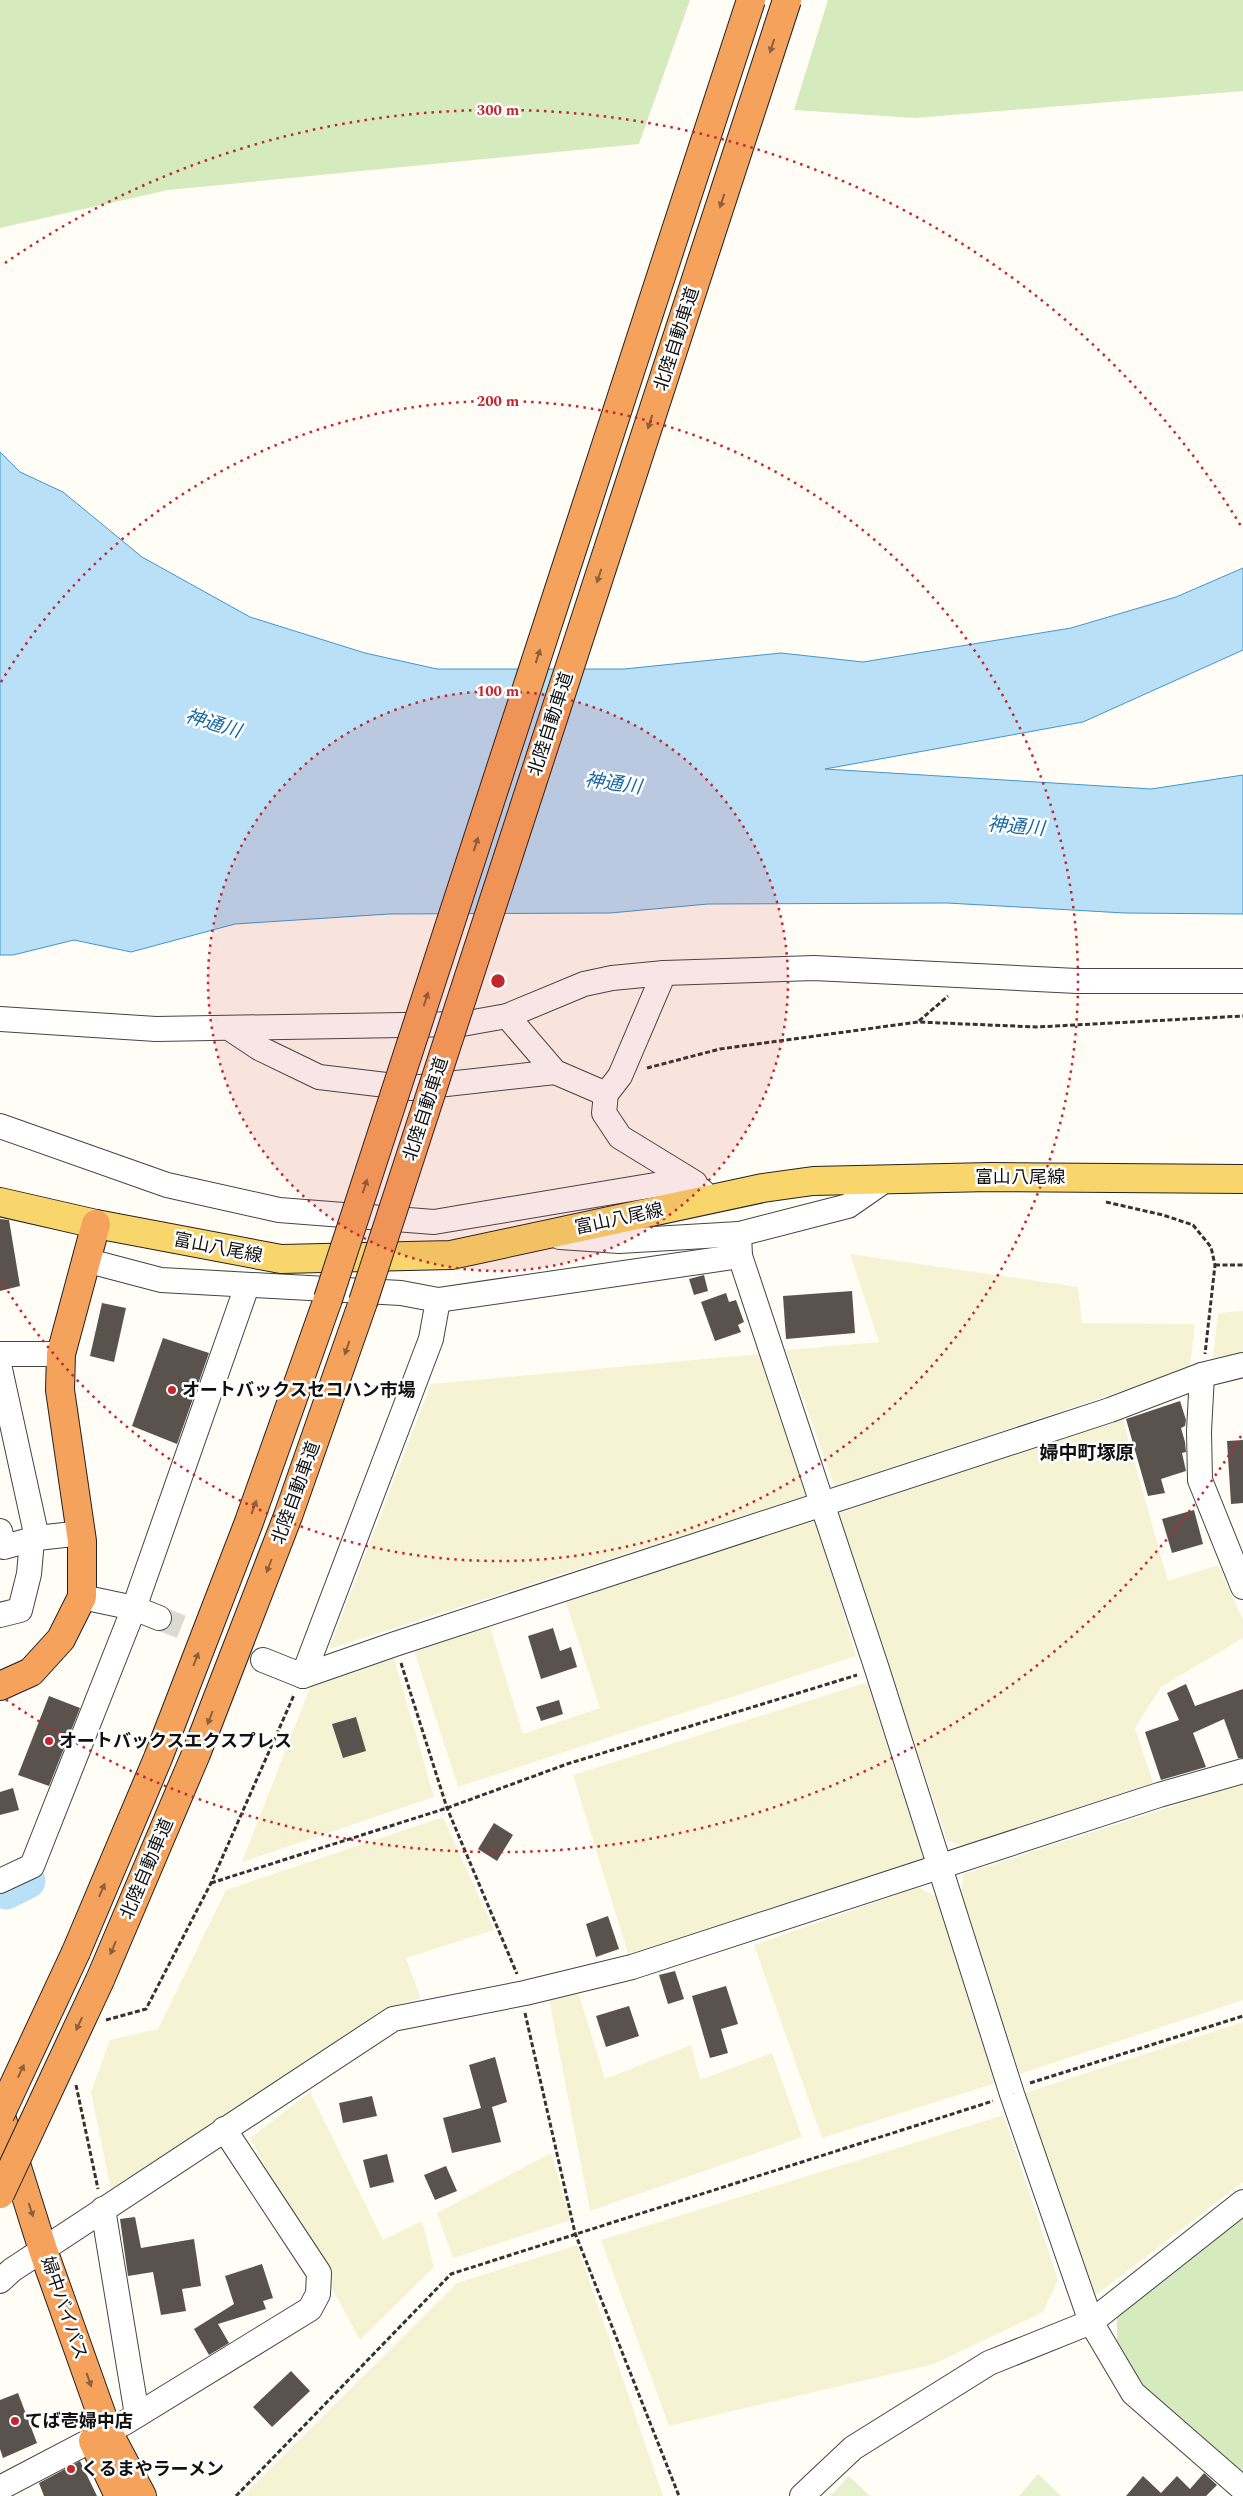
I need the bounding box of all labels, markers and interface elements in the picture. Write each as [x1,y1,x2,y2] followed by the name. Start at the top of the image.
[768,39,775,54] one-way arrow
[477,99,520,122] text: 300 m
[718,194,726,209] one-way arrow
[647,283,707,395] street label: 北陸自動車道
[477,390,520,413] text: 200 m
[645,415,653,430] one-way arrow
[595,569,603,584] one-way arrow
[534,649,542,664] one-way arrow
[521,668,581,780] street label: 北陸自動車道
[477,680,520,703] text: 100 m
[181,702,246,747] water label: 神通川
[583,766,645,803] water label: 神通川
[986,810,1048,844] water label: 神通川
[473,836,481,851] one-way arrow
[489,972,507,990] centre of rings
[423,991,431,1006] one-way arrow
[396,1053,456,1165] street label: 北陸自動車道
[975,1164,1065,1191] street label: 富山八尾線
[362,1179,369,1194] one-way arrow
[572,1196,666,1242] street label: 富山八尾線
[171,1226,265,1270] street label: 富山八尾線
[343,1340,350,1355] one-way arrow
[182,1377,415,1404] place label: オートバックスセコハン市場
[166,1384,178,1396] marker: オートバックスセコハン市場
[265,1438,327,1548] street label: 北陸自動車道
[1039,1439,1135,1468] district label: 婦中町塚原
[251,1500,258,1515] one-way arrow
[264,1559,272,1574] one-way arrow
[192,1651,200,1666] one-way arrow
[205,1711,213,1725] one-way arrow
[59,1728,292,1755] place label: オートバックスエクスプレス
[43,1735,55,1747] marker: オートバックスエクスプレス
[113,1814,181,1924] street label: 北陸自動車道
[98,1883,106,1898] one-way arrow
[109,1941,117,1956] one-way arrow
[75,2017,83,2031] one-way arrow
[17,2064,25,2078] one-way arrow
[27,2202,35,2217] one-way arrow
[34,2253,94,2363] street label: 婦中バイパス
[86,2372,93,2387] one-way arrow
[25,2408,133,2435] place label: てば壱婦中店
[9,2415,21,2427] marker: てば壱婦中店
[81,2456,224,2483] place label: くるまやラーメン
[65,2463,77,2475] marker: くるまやラーメン

